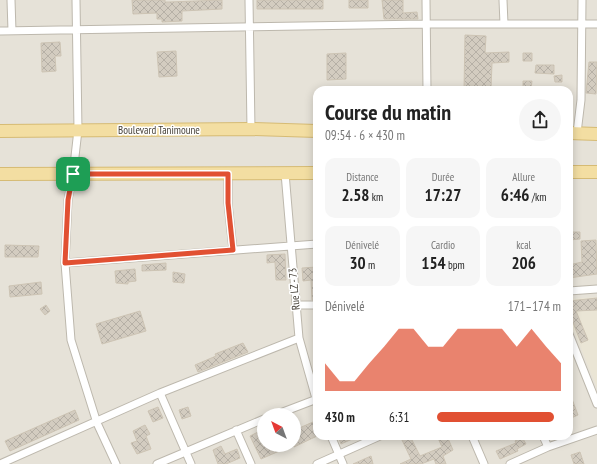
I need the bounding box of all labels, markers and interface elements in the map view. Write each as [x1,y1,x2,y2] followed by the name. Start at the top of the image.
[325,98,451,126] text: Course du matin
[519,99,561,141] button: share
[118,123,200,137] street label: Boulevard Tanimoune
[325,127,405,144] text: 09:54 · 6 × 430 m
[56,157,90,191] pin
[62,163,84,185] icon: arrive
[346,170,379,184] text: Distance
[432,170,454,184] text: Durée
[512,170,535,184] text: Allure
[341,184,369,206] text: 2.58
[425,184,461,206] text: 17:27
[501,184,529,206] text: 6:46
[369,190,383,204] text: km
[529,190,546,204] text: /km
[346,238,379,252] text: Dénivelé
[431,238,455,252] text: Cardio
[516,238,531,252] text: kcal
[349,252,366,274] text: 30
[421,252,446,274] text: 154
[511,252,536,274] text: 206
[366,258,375,272] text: m
[446,258,465,272] text: bpm
[285,267,303,311] street label: Rue LZ - 73
[325,298,365,315] text: Dénivelé
[508,298,561,315] text: 171–174 m
[257,408,301,452] north arrow
[257,408,301,452] map controls
[325,409,355,426] text: 430 m
[389,409,409,426] text: 6:31

